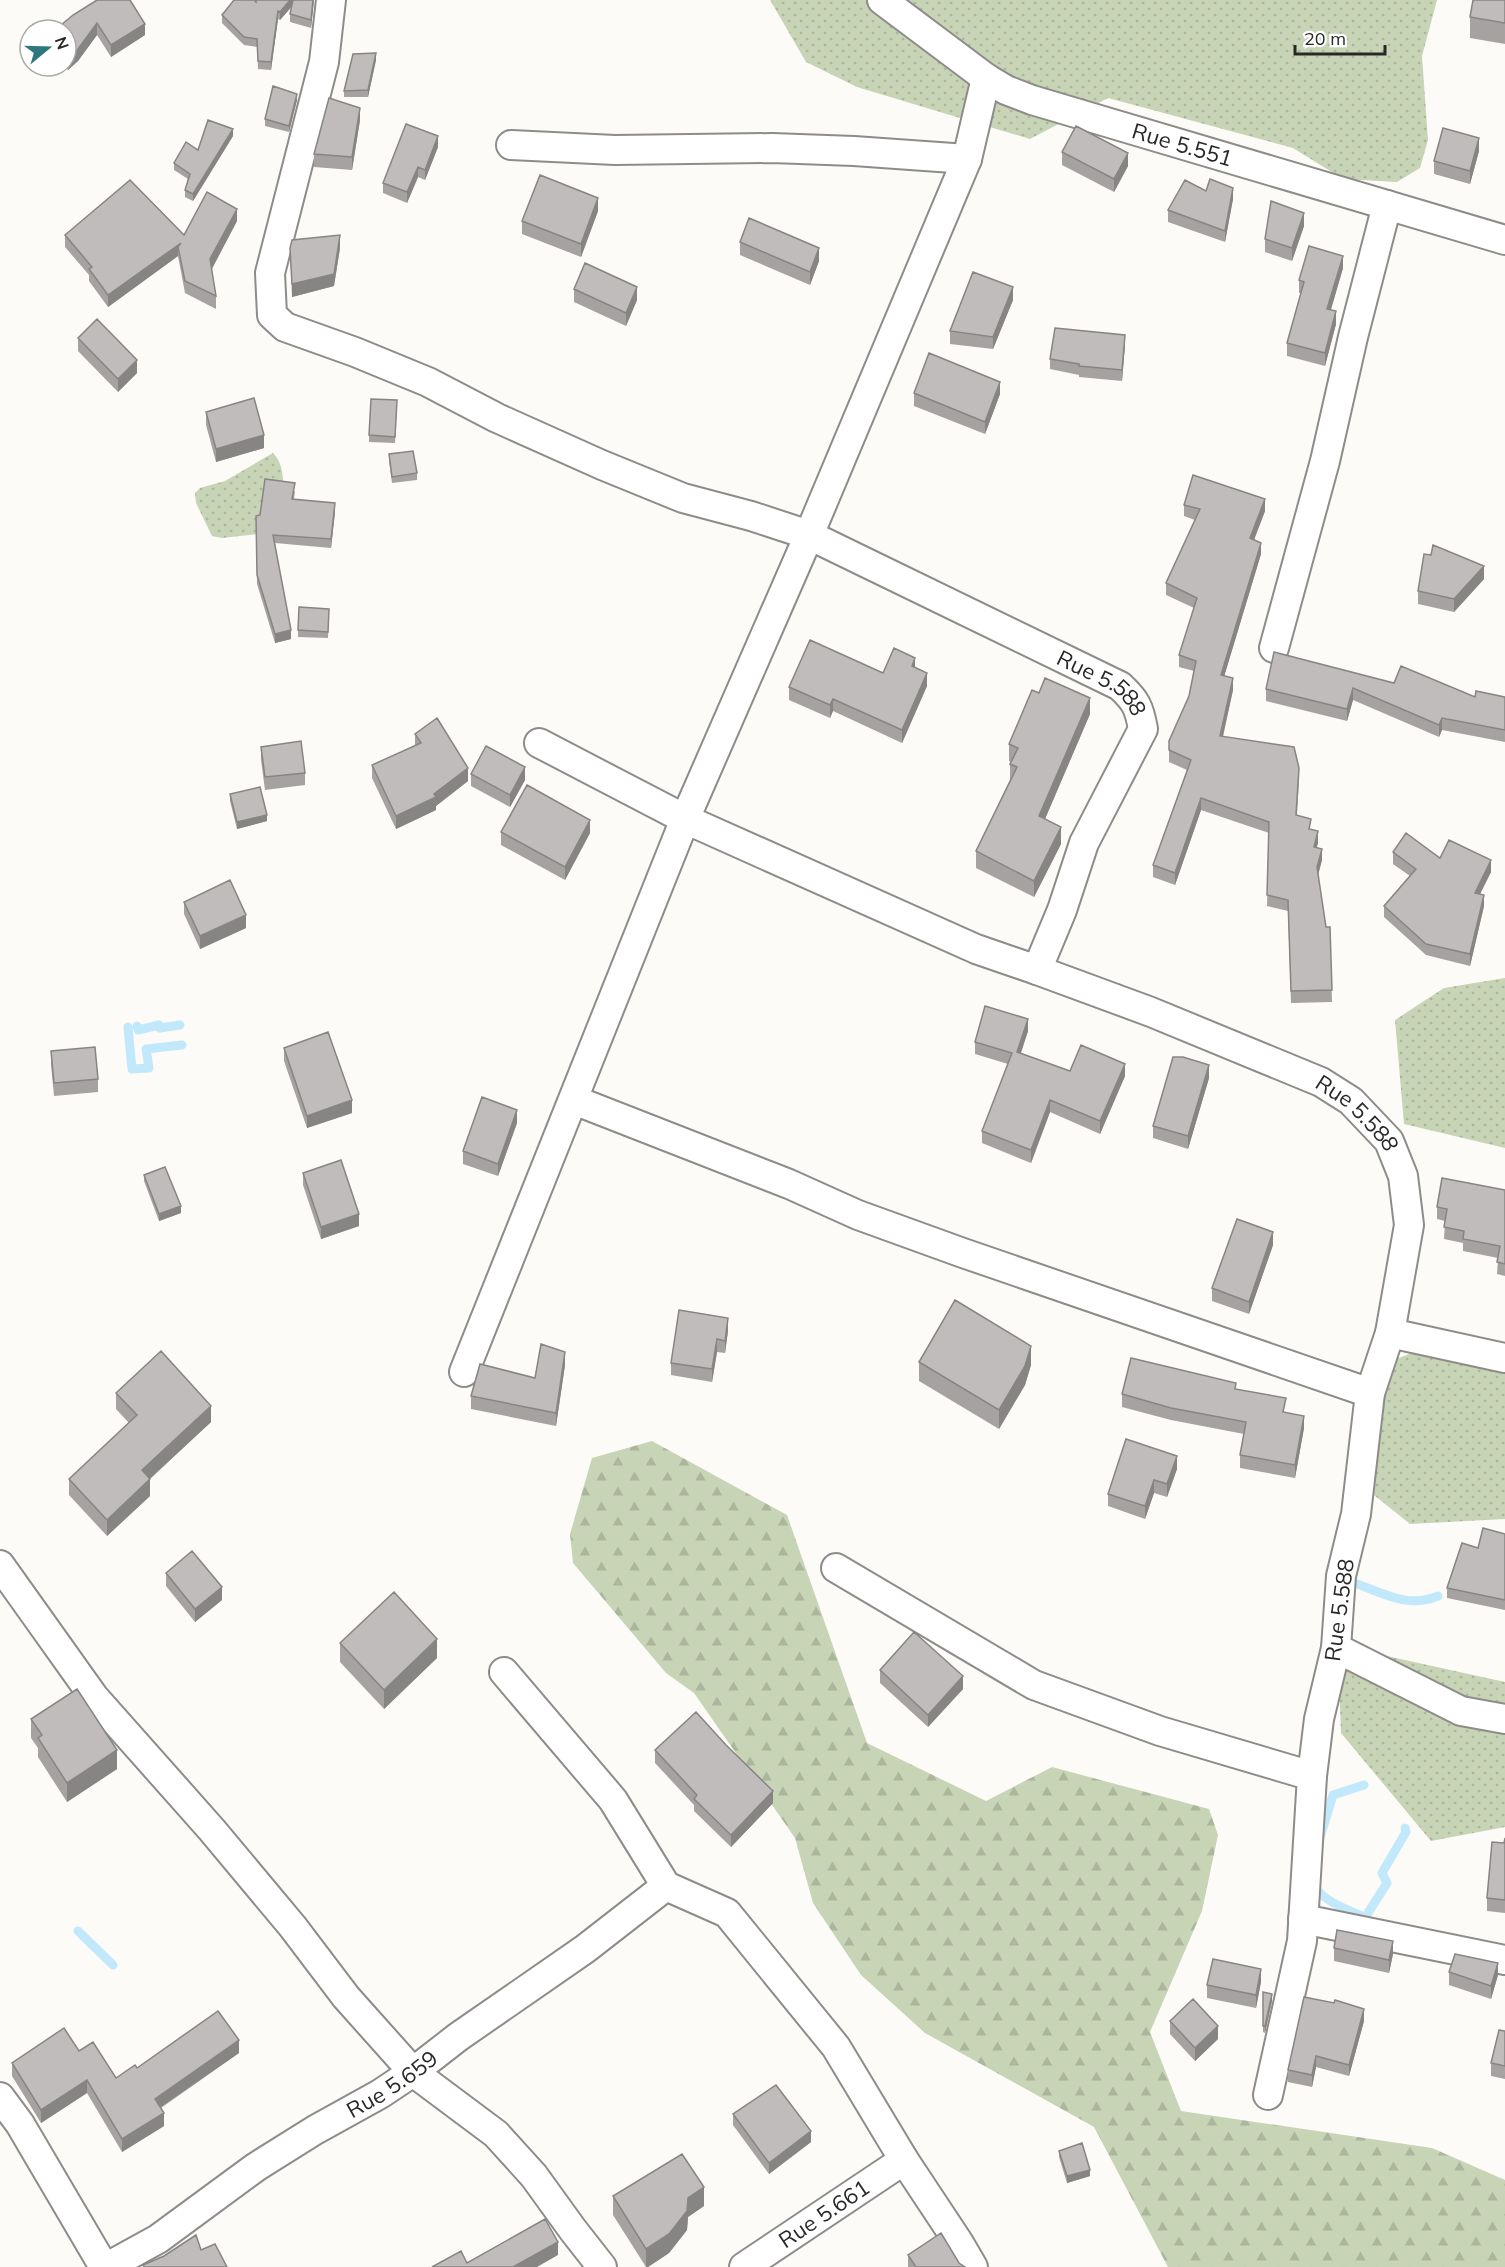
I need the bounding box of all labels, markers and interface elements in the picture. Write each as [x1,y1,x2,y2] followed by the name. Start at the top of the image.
[18,18,78,78] north arrow
[1295,18,1385,56] scale bar
[1304,27,1346,50] text: 20 m
[51,34,74,52] text: N
[1129,116,1236,173] street label: Rue 5.551
[1052,644,1153,720] street label: Rue 5.588
[1310,1068,1405,1155] street label: Rue 5.588
[1318,1557,1360,1663] street label: Rue 5.588
[341,2044,443,2124] street label: Rue 5.659
[773,2173,875,2254] street label: Rue 5.661

